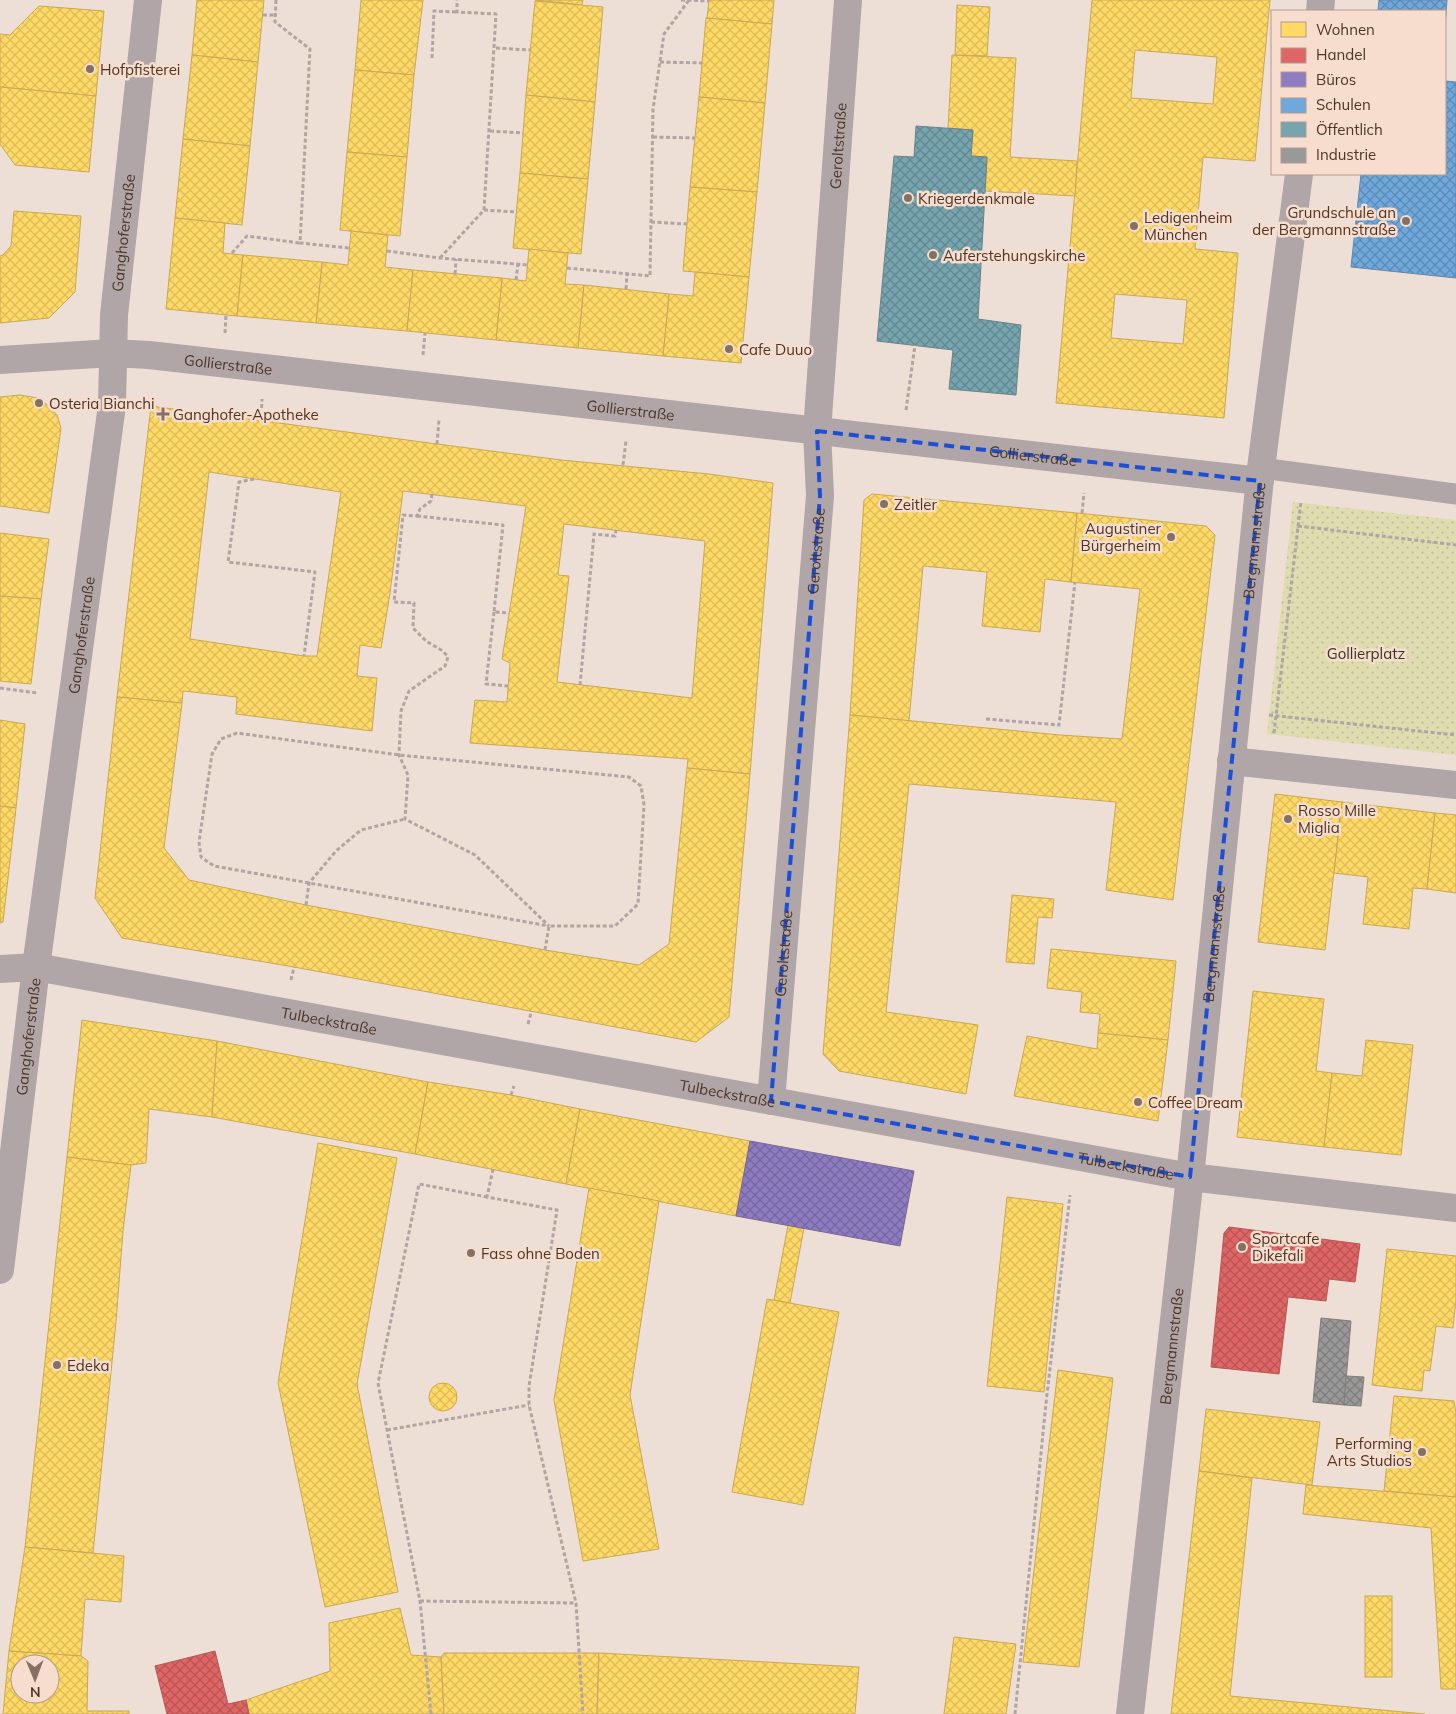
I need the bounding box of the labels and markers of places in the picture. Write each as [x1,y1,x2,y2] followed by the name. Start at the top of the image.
[100,60,180,79] place label: Hofpfisterei
[84,63,96,75] marker: Hofpfisterei
[918,189,1035,208] place label: Kriegerdenkmale
[902,192,914,204] marker: Kriegerdenkmale
[1252,203,1396,239] place label: Grundschule an der Bergmannstraße
[1144,208,1233,244] place label: Ledigenheim München
[1400,215,1412,227] marker: Grundschule an der Bergmannstraße
[1128,220,1140,232] marker: Ledigenheim München
[943,246,1086,265] place label: Auferstehungskirche
[927,249,939,261] marker: Auferstehungskirche
[739,340,812,359] place label: Cafe Duuo
[723,343,735,355] marker: Cafe Duuo
[49,394,155,413] place label: Osteria Bianchi
[33,397,45,409] marker: Osteria Bianchi
[173,405,319,424] place label: Ganghofer-Apotheke
[157,408,169,420] marker: Ganghofer-Apotheke
[894,495,937,514] place label: Zeitler
[878,498,890,510] marker: Zeitler
[1080,519,1162,555] place label: Augustiner Bürgerheim
[1165,531,1177,543] marker: Augustiner Bürgerheim
[1298,801,1376,837] place label: Rosso Mille Miglia
[1282,813,1294,825] marker: Rosso Mille Miglia
[1148,1093,1243,1112] place label: Coffee Dream
[1132,1096,1144,1108] marker: Coffee Dream
[1252,1229,1319,1265] place label: Sportcafe Dikefali
[1236,1241,1248,1253] marker: Sportcafe Dikefali
[481,1244,600,1263] place label: Fass ohne Boden
[465,1247,477,1259] marker: Fass ohne Boden
[67,1356,110,1375] place label: Edeka
[51,1359,63,1371] marker: Edeka
[1327,1434,1412,1470] place label: Performing Arts Studios
[1416,1446,1428,1458] marker: Performing Arts Studios

